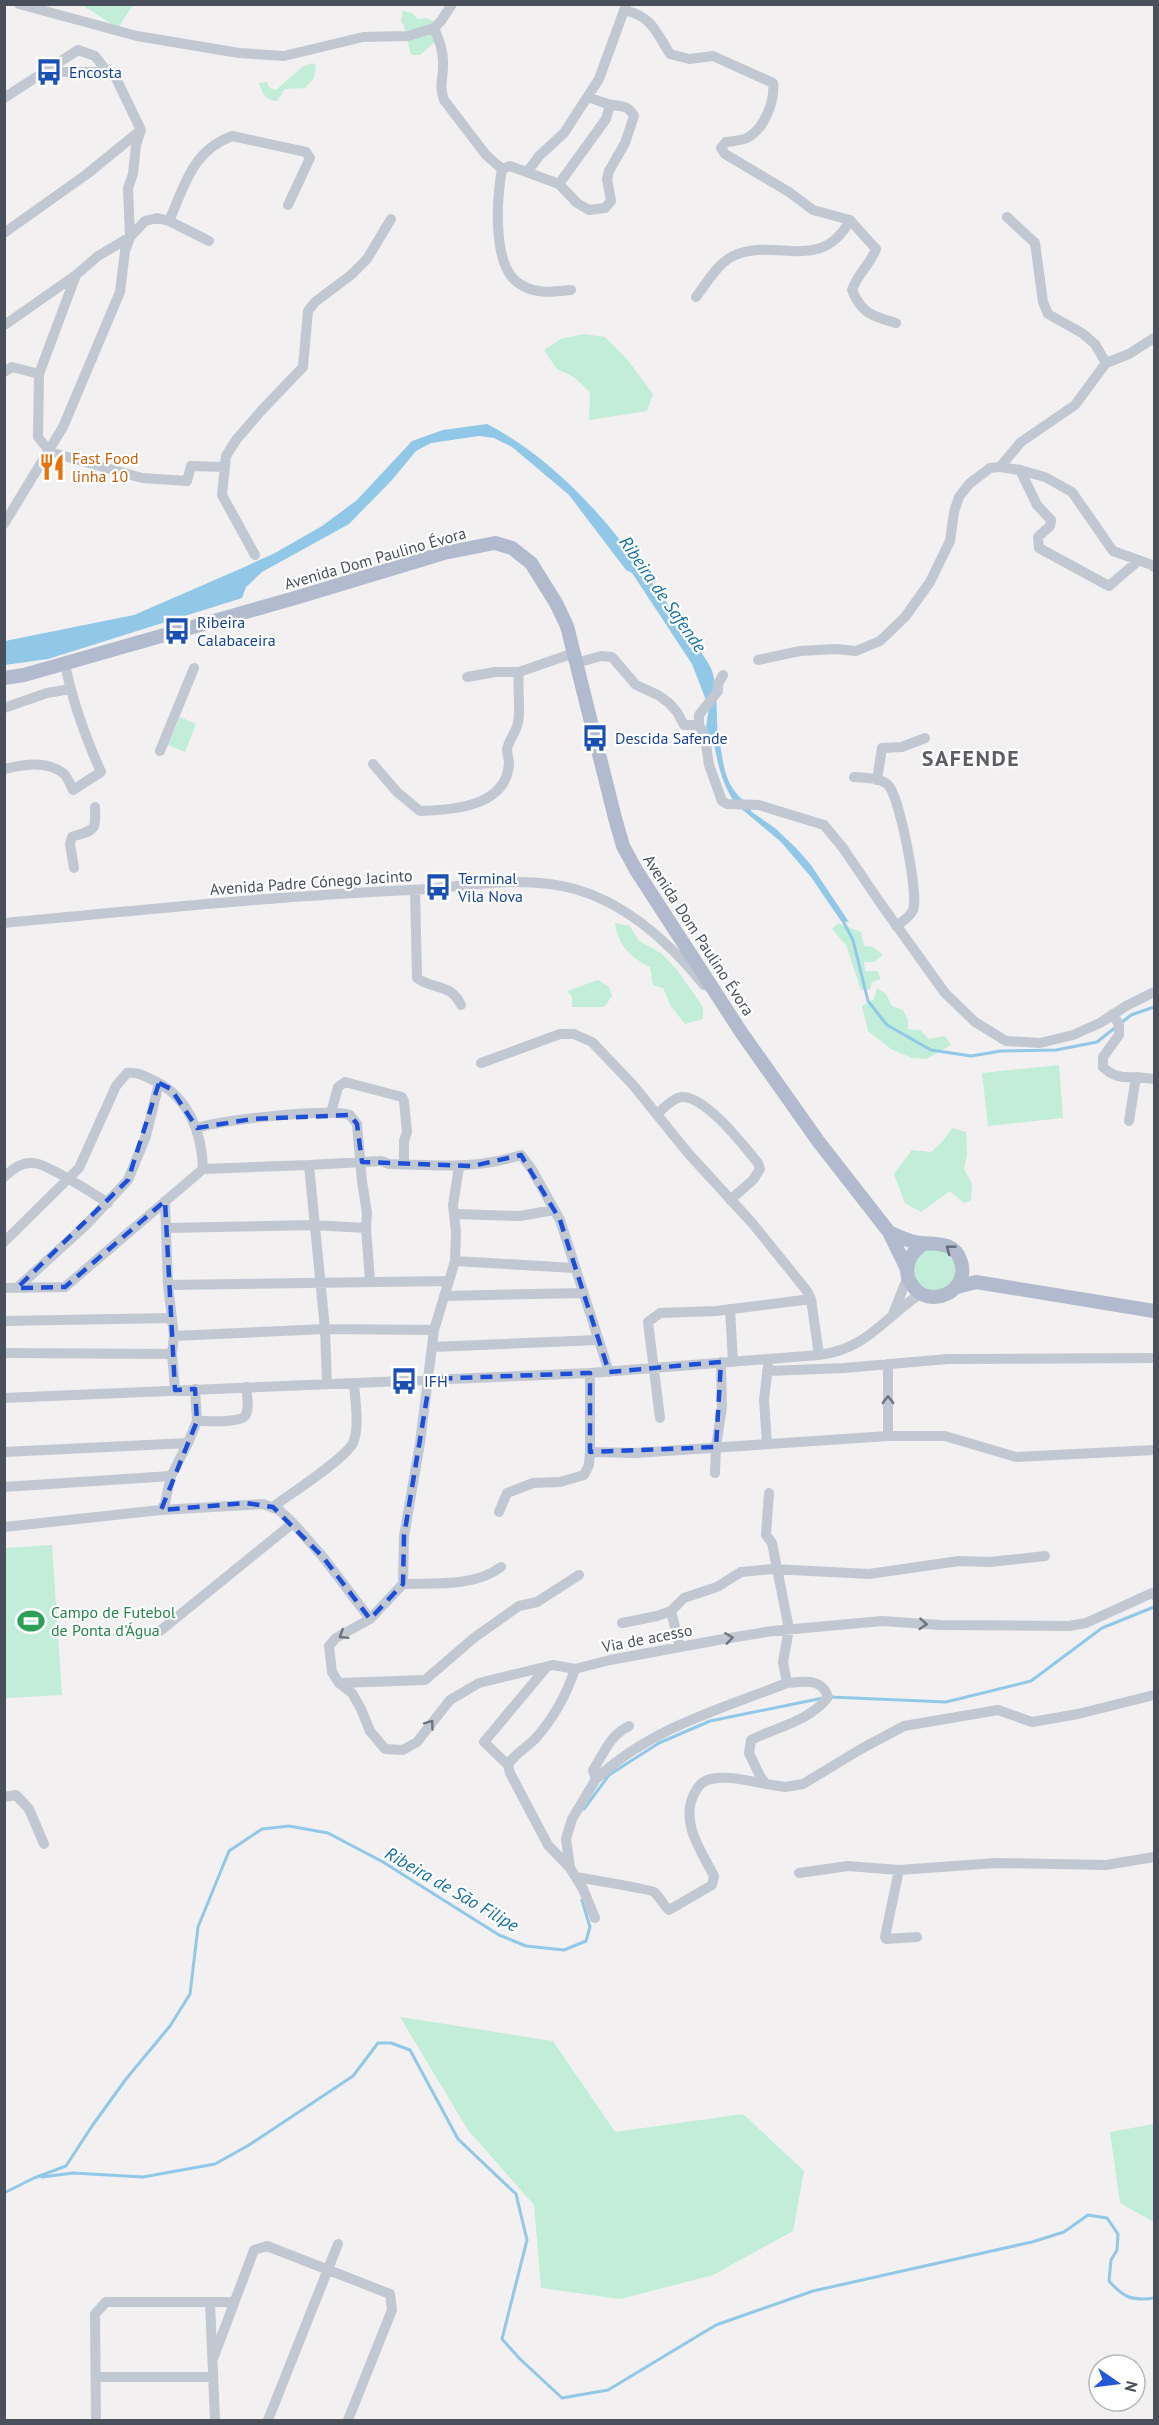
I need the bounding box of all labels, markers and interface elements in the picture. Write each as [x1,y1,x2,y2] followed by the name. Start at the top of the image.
[34,57,64,87] bus stop icon: Encosta
[69,62,122,82] place label: Encosta
[72,448,139,486] place label: Fast Food linha 10
[37,452,67,482] restaurant icon: Fast Food linha 10
[282,522,468,594] street label: Avenida Dom Paulino Évora
[614,531,712,657] water label: Ribeira de Safende
[197,612,276,650] place label: Ribeira Calabaceira
[162,616,192,646] bus stop icon: Ribeira Calabaceira
[580,723,610,753] bus stop icon: Descida Safende
[615,728,728,748] place label: Descida Safende
[922,744,1020,772] district label: SAFENDE
[639,851,759,1019] street label: Avenida Dom Paulino Évora
[209,865,413,899] street label: Avenida Padre Cónego Jacinto
[457,868,523,906] place label: Terminal Vila Nova
[423,872,453,902] bus stop icon: Terminal Vila Nova
[946,1245,957,1256] one-way arrow
[389,1366,419,1396] bus stop icon: IFH
[424,1371,448,1391] place label: IFH
[882,1396,894,1405] one-way arrow
[51,1602,176,1640] place label: Campo de Futebol de Ponta d'Água
[16,1606,46,1636] sports icon: Campo de Futebol de Ponta d'Água
[918,1617,927,1630] one-way arrow
[599,1619,694,1657] street label: Via de acesso
[339,1627,349,1639] one-way arrow
[724,1633,733,1645] one-way arrow
[422,1720,433,1731] one-way arrow
[381,1841,524,1937] water label: Ribeira de São Filipe
[1087,2353,1147,2413] north arrow
[1121,2379,1143,2394] text: N

